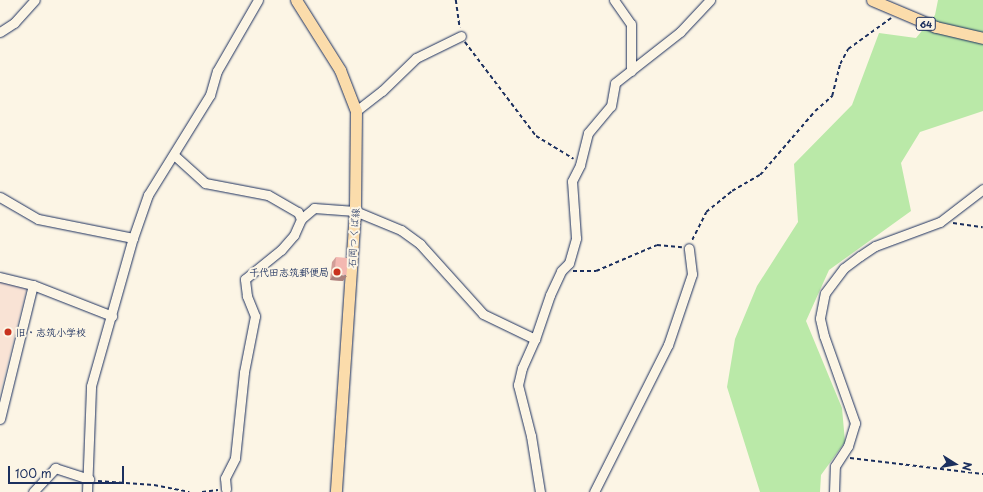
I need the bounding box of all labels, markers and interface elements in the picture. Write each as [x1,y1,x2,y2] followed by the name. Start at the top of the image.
[915,17,937,31] road number: 64
[345,208,361,268] street label: 石岡つくば線
[249,266,329,278] place label: 千代田志筑郵便局
[332,267,342,277] marker: 千代田志筑郵便局
[16,326,86,338] place label: 旧・志筑小学校
[3,327,13,337] marker: 旧・志筑小学校
[935,444,975,484] north arrow
[10,458,126,484] scale bar
[958,460,976,472] text: N
[15,464,52,482] text: 100 m

